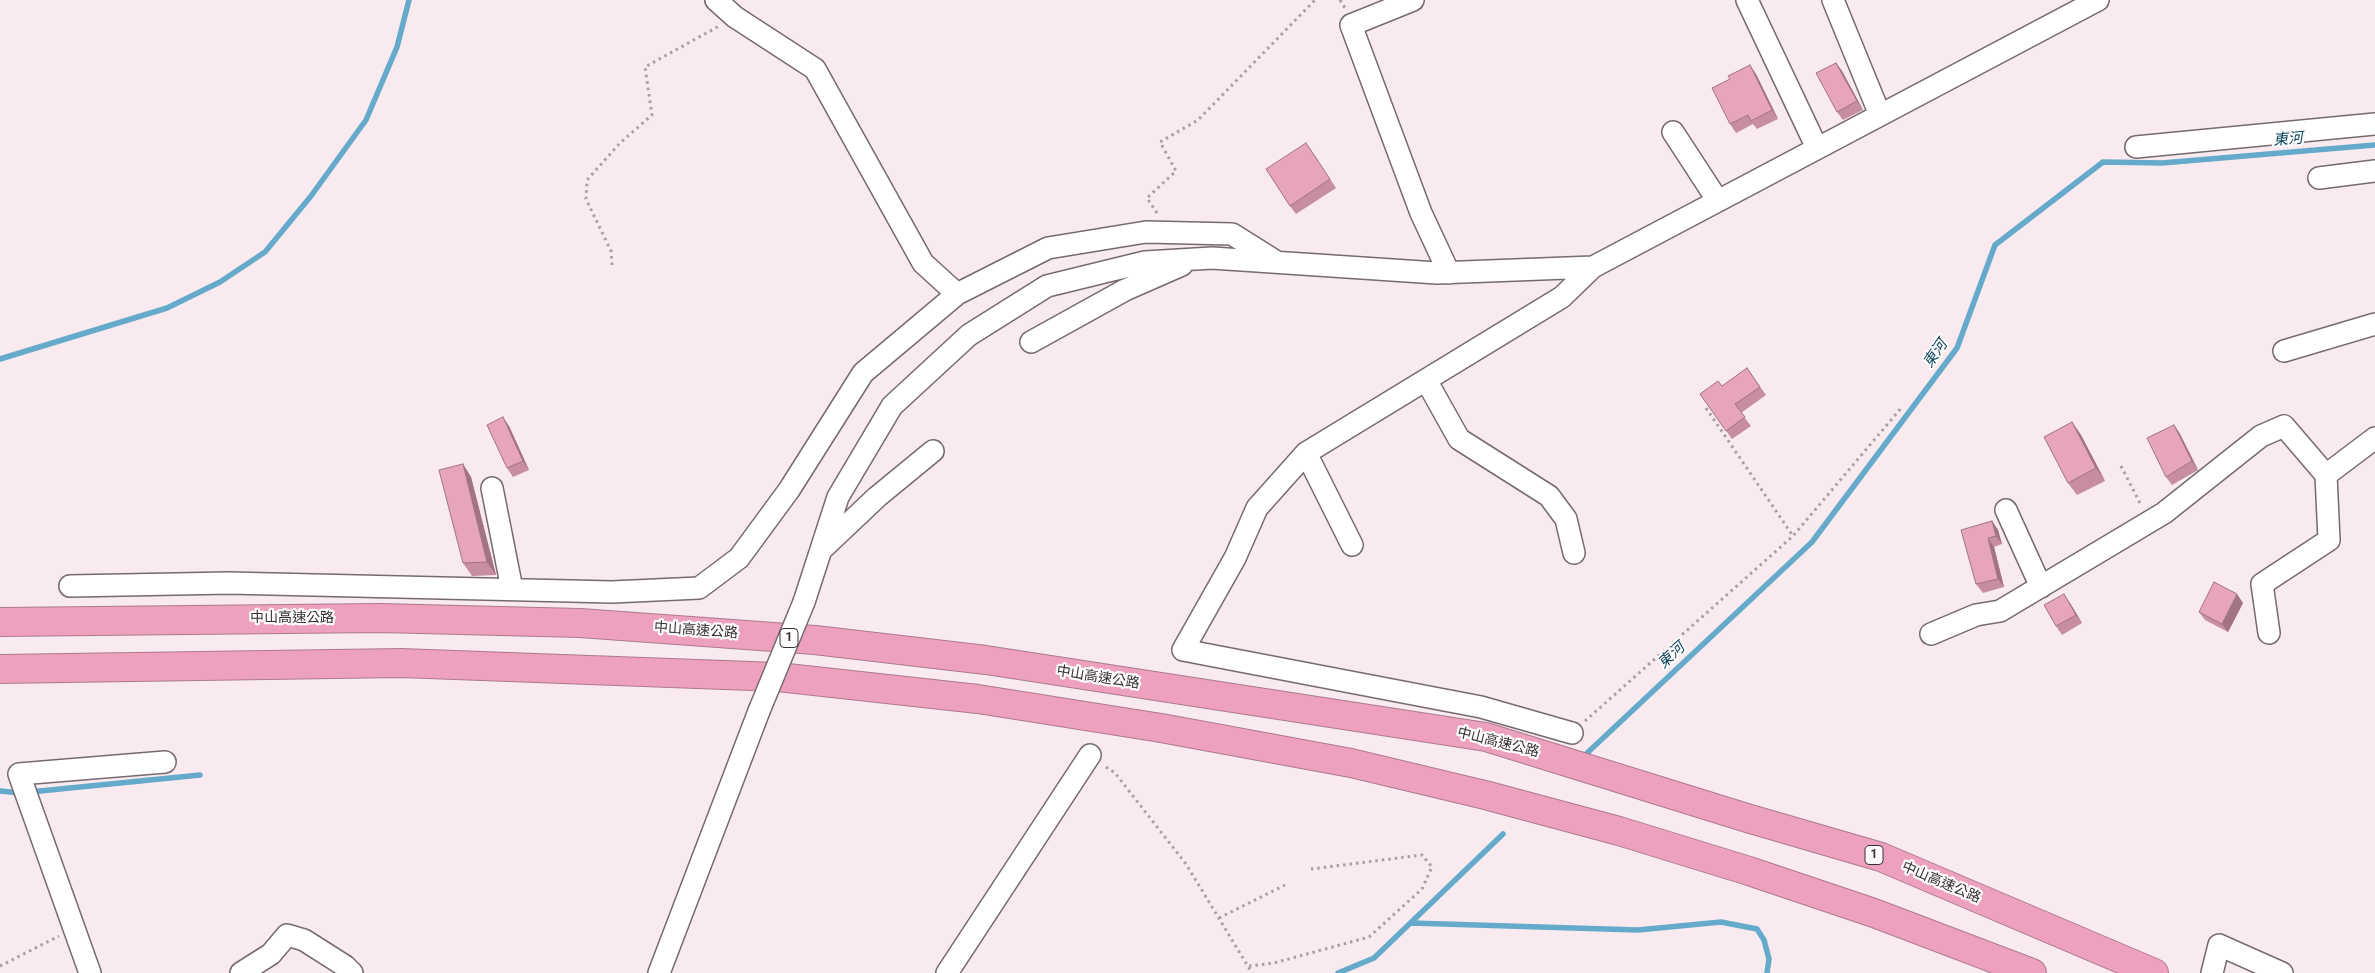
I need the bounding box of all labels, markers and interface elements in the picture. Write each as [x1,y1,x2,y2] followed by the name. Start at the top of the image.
[2272,130,2304,150] water label: 東河
[1920,337,1952,371] water label: 東河
[250,610,334,626] street label: 中山高速公路
[654,620,738,642] street label: 中山高速公路
[780,628,798,648] road number: 1
[1655,639,1689,673] water label: 東河
[1055,663,1141,693] street label: 中山高速公路
[1455,725,1541,761] street label: 中山高速公路
[1865,846,1883,864] road number: 1
[1899,859,1983,907] street label: 中山高速公路

